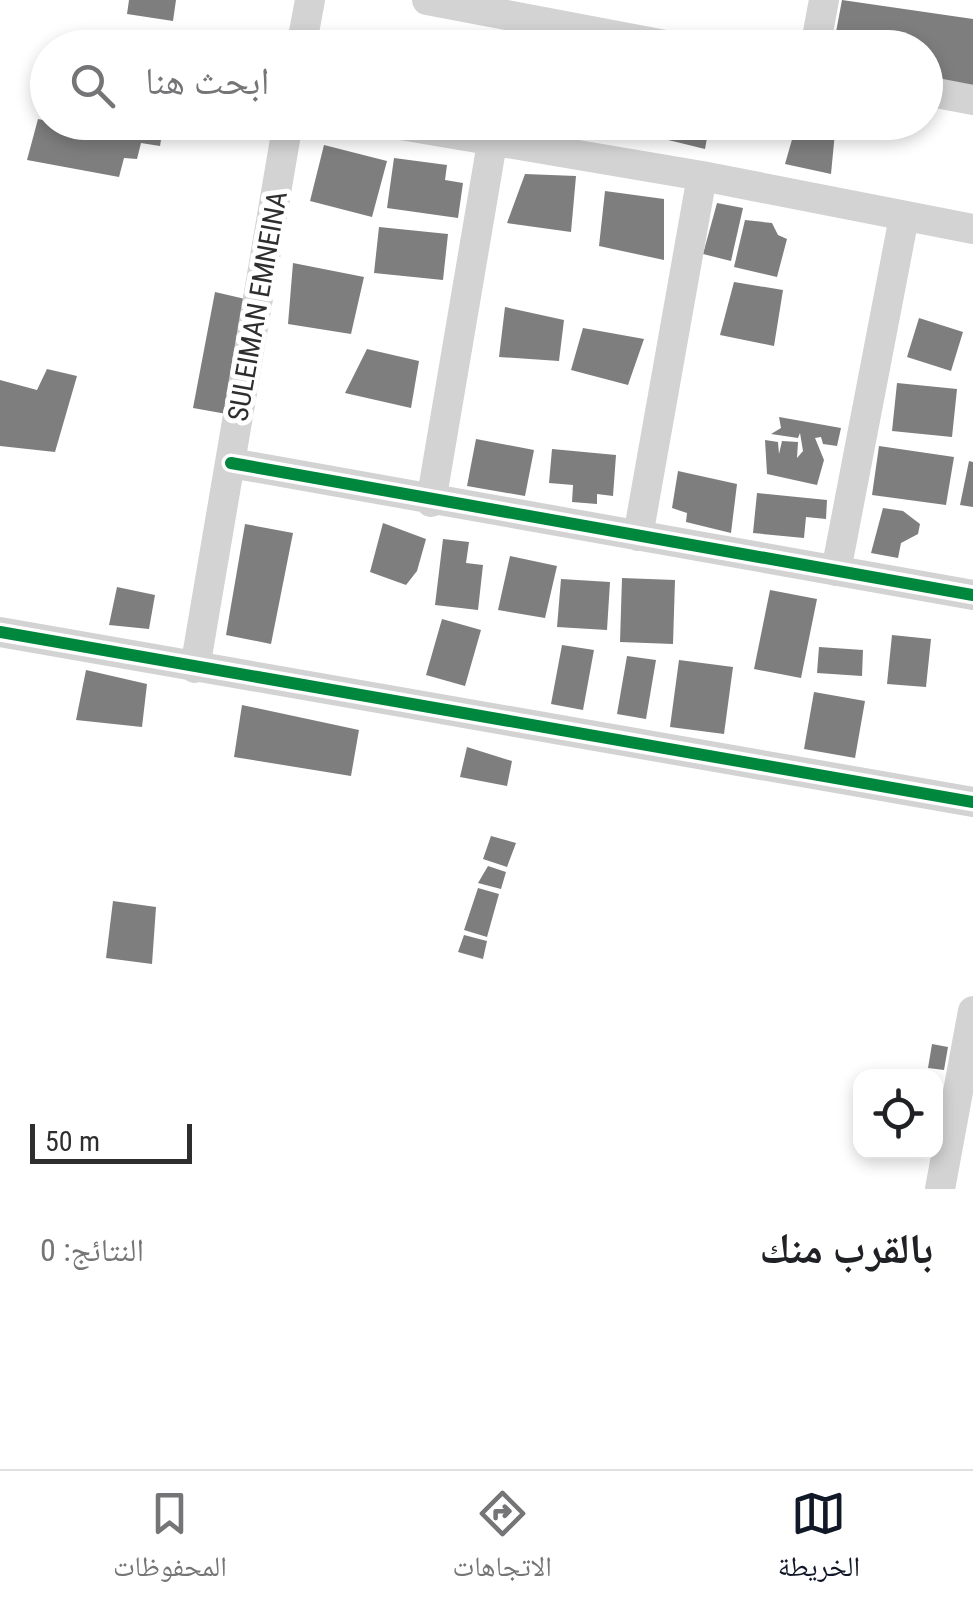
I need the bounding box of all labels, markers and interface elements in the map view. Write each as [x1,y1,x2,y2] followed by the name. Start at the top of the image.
[30,30,943,140] search box
[65,58,120,113] icon: search
[145,59,270,103] text: ابحث هنا
[221,189,294,424] street label: SULEIMAN EMNEINA
[853,1069,943,1159] map controls
[853,1069,943,1159] button: locate
[30,1119,192,1164] scale bar
[45,1125,100,1158] text: 50 m
[759,1224,933,1273] text: بالقرب منك
[40,1231,144,1269] text: النتائج: 0
[113,1486,227,1594] tab: المحفوظات
[453,1486,552,1594] tab: الاتجاهات
[778,1486,860,1594] tab: الخريطة

